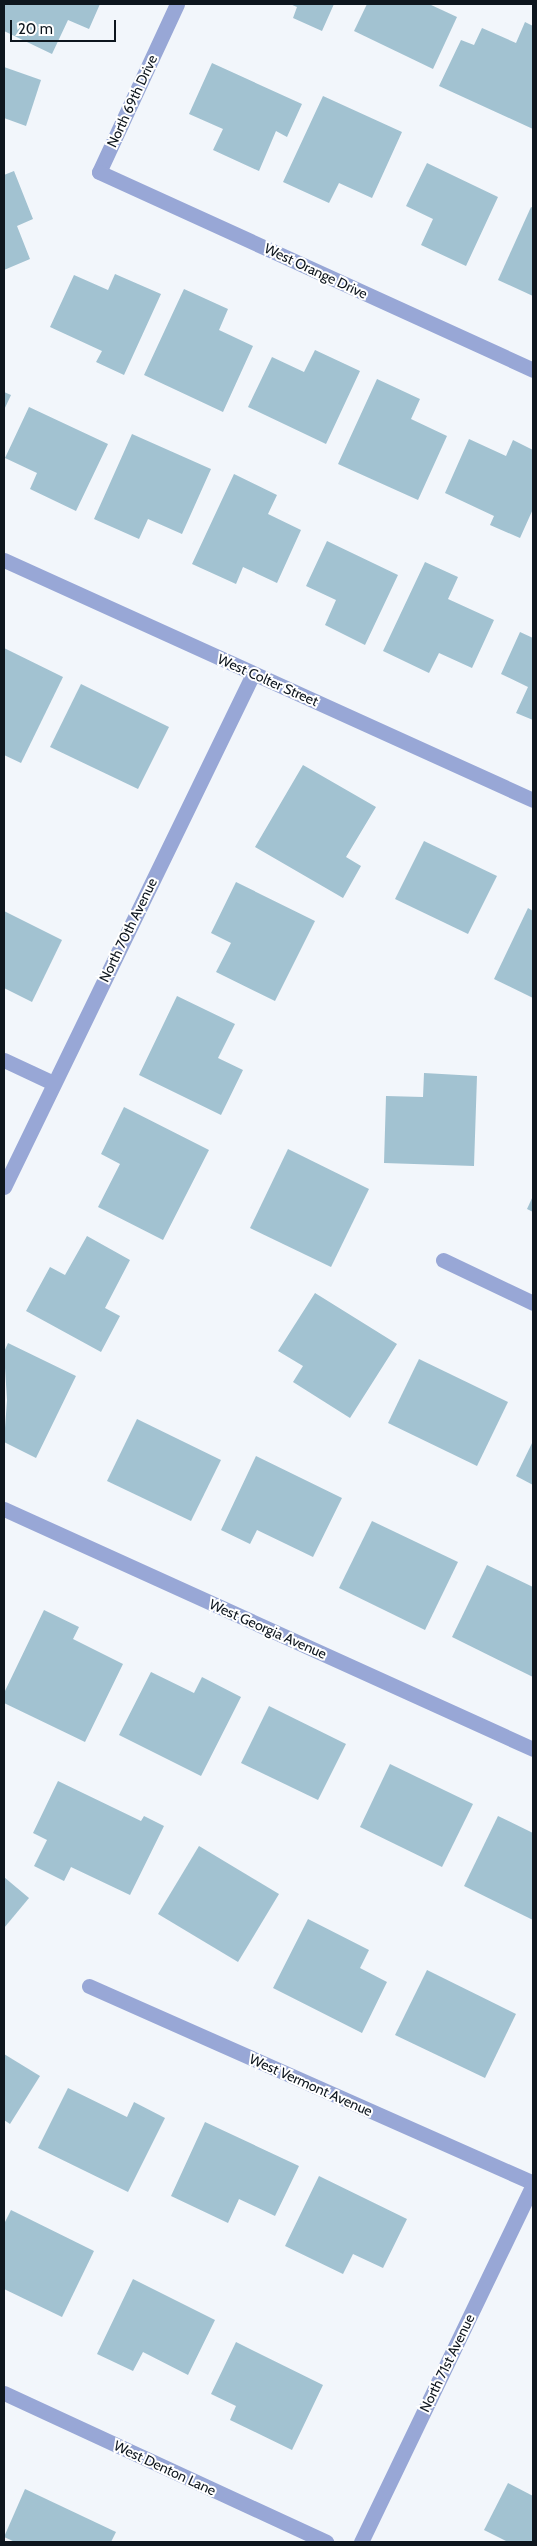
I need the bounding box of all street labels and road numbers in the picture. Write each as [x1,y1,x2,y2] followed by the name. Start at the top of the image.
[103,52,161,150] street label: North 69th Drive
[262,240,370,302] street label: West Orange Drive
[215,650,321,710] street label: West Colter Street
[96,875,160,985] street label: North 70th Avenue
[207,1596,329,1662] street label: West Georgia Avenue
[247,2050,375,2120] street label: West Vermont Avenue
[416,2311,478,2415] street label: North 71st Avenue
[111,2437,219,2499] street label: West Denton Lane

